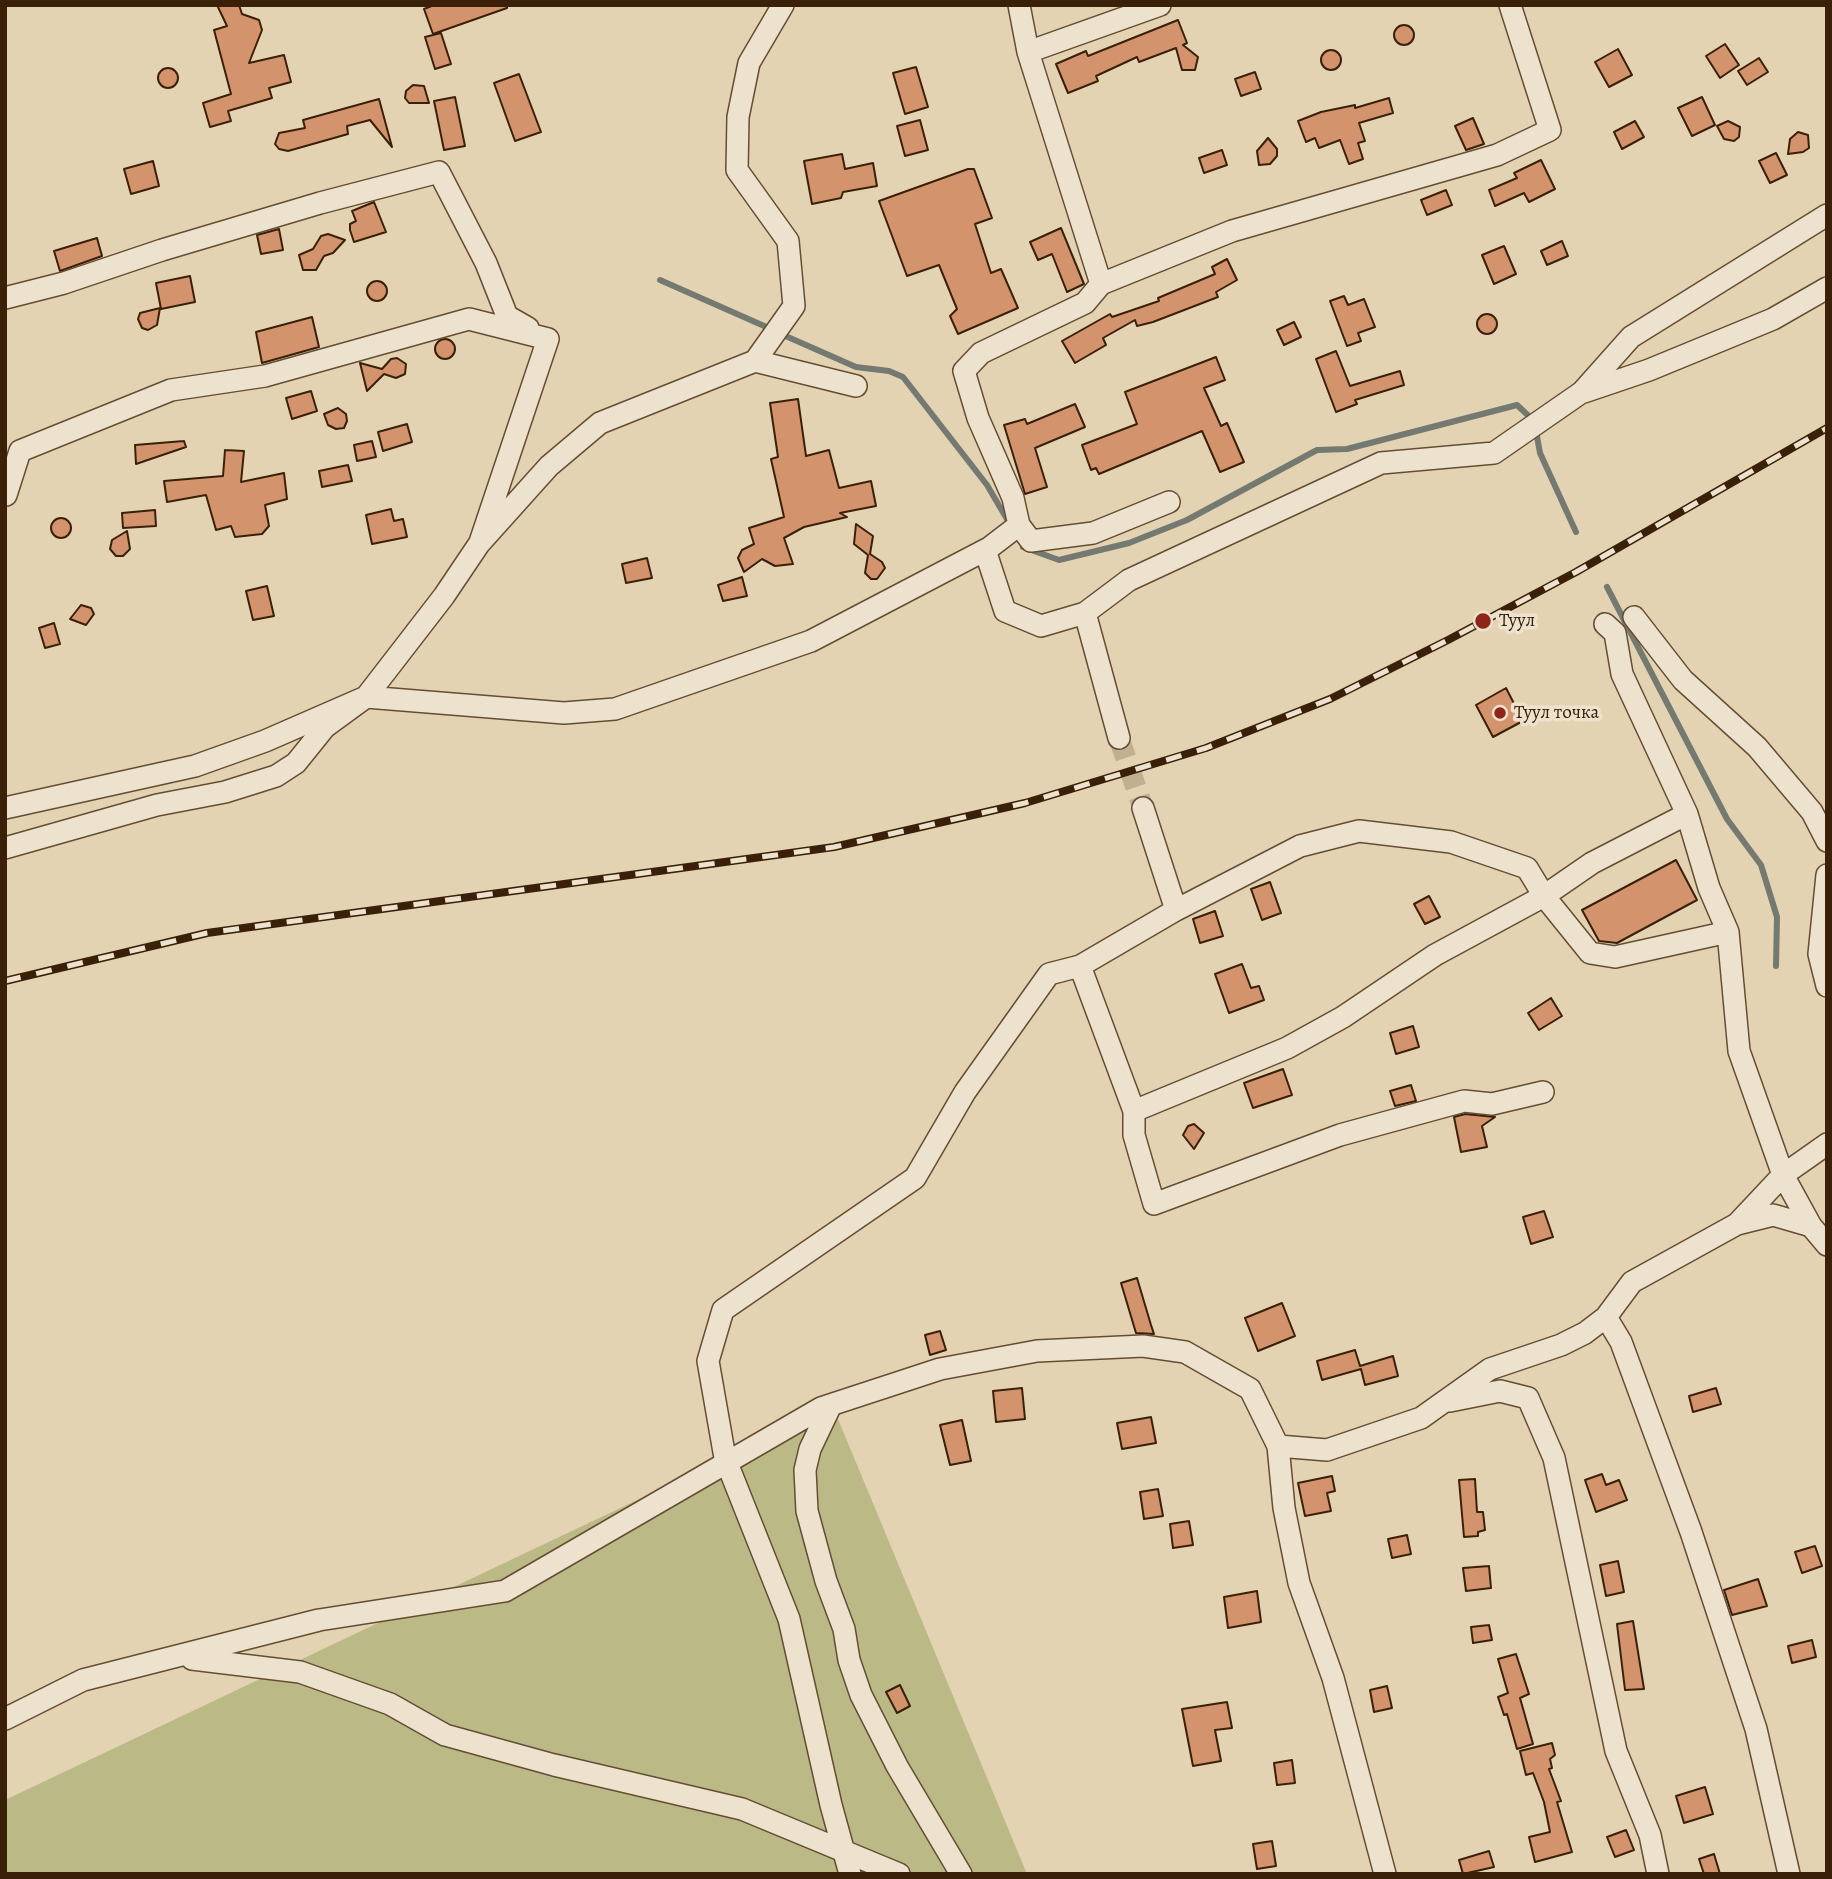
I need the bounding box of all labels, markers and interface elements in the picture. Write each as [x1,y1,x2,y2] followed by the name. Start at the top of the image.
[1499,610,1535,632] place label: Туул
[1473,611,1493,631] marker: Туул
[1514,702,1599,724] place label: Туул точка
[1492,705,1508,721] marker: Туул точка

